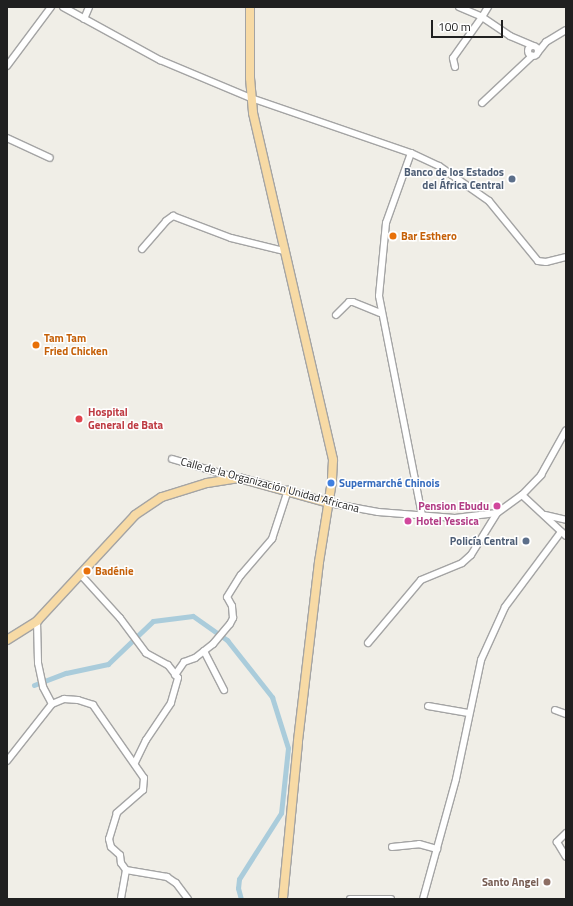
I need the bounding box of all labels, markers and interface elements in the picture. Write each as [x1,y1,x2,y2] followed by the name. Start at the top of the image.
[433,12,505,38] scale bar
[438,17,471,36] text: 100 m
[404,166,504,192] place label: Banco de los Estados del África Central
[507,174,517,184] marker: Banco de los Estados del África Central
[401,229,457,243] place label: Bar Esthero
[388,231,398,241] marker: Bar Esthero
[44,332,108,358] place label: Tam Tam Fried Chicken
[31,340,41,350] marker: Tam Tam Fried Chicken
[88,406,163,432] place label: Hospital General de Bata
[73,413,85,425] marker: Hospital General de Bata
[179,455,361,515] street label: Calle de la Organización Unidad Africana
[339,476,440,490] place label: Supermarché Chinois
[326,478,336,488] marker: Supermarché Chinois
[418,499,489,513] place label: Pension Ebudu
[492,501,502,511] marker: Pension Ebudu
[416,514,479,528] place label: Hotel Yessica
[403,516,413,526] marker: Hotel Yessica
[450,534,518,548] place label: Policía Central
[521,536,531,546] marker: Policía Central
[95,564,133,578] place label: Badénie
[82,566,92,576] marker: Badénie
[482,875,539,889] place label: Santo Angel
[542,877,552,887] marker: Santo Angel

